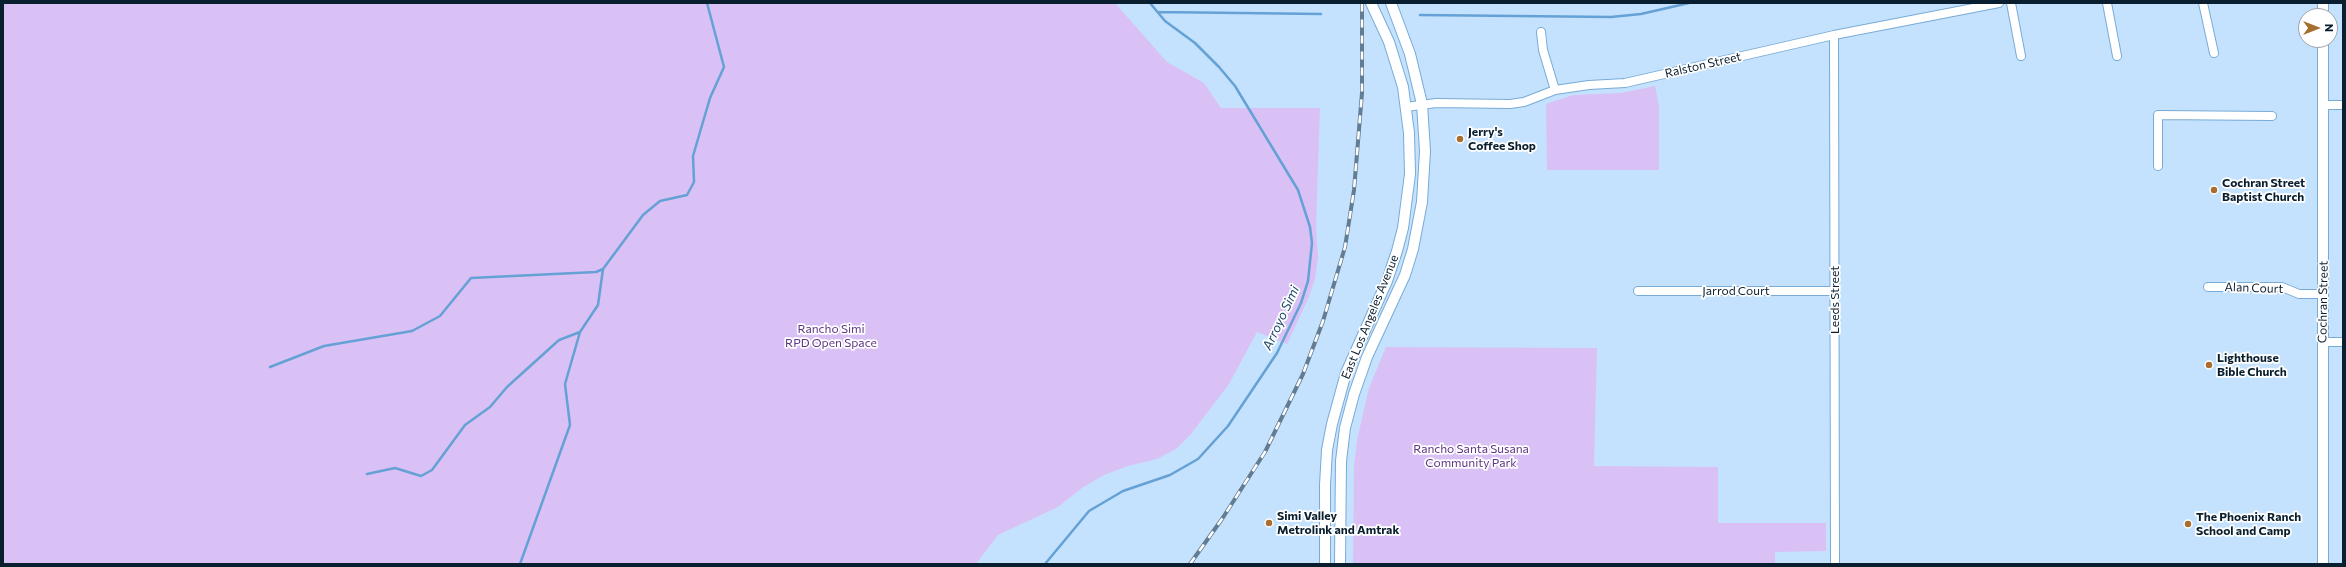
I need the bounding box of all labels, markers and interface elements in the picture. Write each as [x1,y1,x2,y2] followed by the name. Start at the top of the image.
[2298,8,2338,48] north arrow
[2323,24,2336,32] text: N
[1663,49,1743,81] street label: Ralston Street
[1468,125,1536,153] place label: Jerry's Coffee Shop
[1455,134,1465,144] marker: Jerry's Coffee Shop
[2222,176,2305,204] place label: Cochran Street Baptist Church
[2209,185,2219,195] marker: Cochran Street Baptist Church
[1338,253,1402,381] street label: East Los Angeles Avenue
[2315,261,2331,343] street label: Cochran Street
[1828,266,1842,334] street label: Leeds Street
[2224,280,2284,296] street label: Alan Court
[1259,283,1303,353] water label: Arroyo Simi
[1702,284,1770,298] street label: Jarrod Court
[785,322,877,350] park label: Rancho Simi RPD Open Space
[2217,351,2287,379] place label: Lighthouse Bible Church
[2204,360,2214,370] marker: Lighthouse Bible Church
[1413,442,1529,470] park label: Rancho Santa Susana Community Park
[1277,509,1399,537] place label: Simi Valley Metrolink and Amtrak
[2196,510,2301,538] place label: The Phoenix Ranch School and Camp
[1264,518,1274,528] marker: Simi Valley Metrolink and Amtrak
[2183,519,2193,529] marker: The Phoenix Ranch School and Camp

